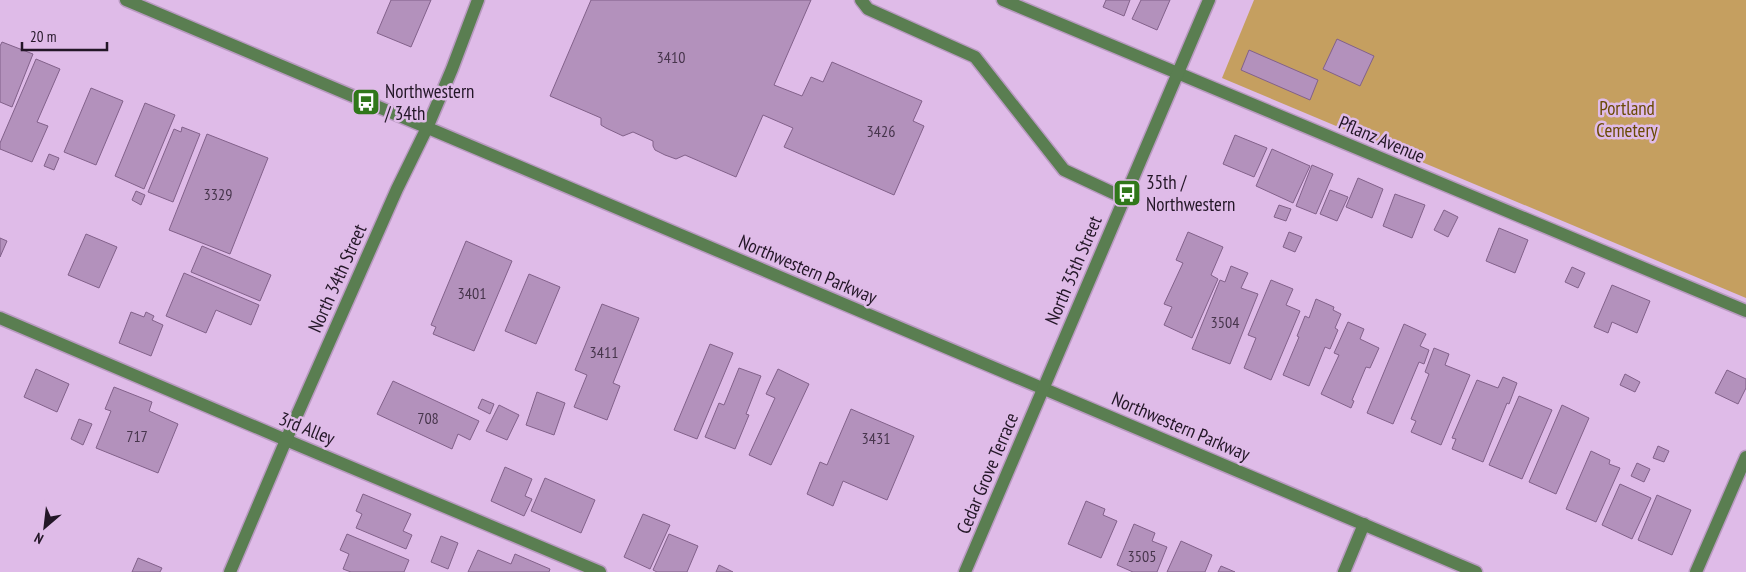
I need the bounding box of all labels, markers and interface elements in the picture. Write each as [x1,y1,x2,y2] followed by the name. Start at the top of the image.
[22,20,108,52] scale bar
[30,27,56,46] text: 20 m
[657,47,685,67] house number: 3410
[384,79,474,125] place label: Northwestern / 34th
[351,87,381,117] bus stop icon: Northwestern / 34th
[1596,96,1659,142] park label: Portland Cemetery
[1335,110,1429,168] street label: Pflanz Avenue
[867,121,895,141] house number: 3426
[1146,170,1235,216] place label: 35th / Northwestern
[1112,178,1142,208] bus stop icon: 35th / Northwestern
[204,184,232,204] house number: 3329
[1039,211,1107,328] street label: North 35th Street
[302,220,372,336] street label: North 34th Street
[735,229,881,309] street label: Northwestern Parkway
[458,283,486,303] house number: 3401
[1211,312,1239,332] house number: 3504
[590,342,618,362] house number: 3411
[1108,386,1254,466] street label: Northwestern Parkway
[276,406,339,450] street label: 3rd Alley
[417,408,439,428] house number: 708
[951,409,1023,537] street label: Cedar Grove Terrace
[126,426,148,446] house number: 717
[862,428,890,448] house number: 3431
[20,502,70,552] north arrow
[31,529,46,548] text: N
[1128,546,1156,566] house number: 3505

